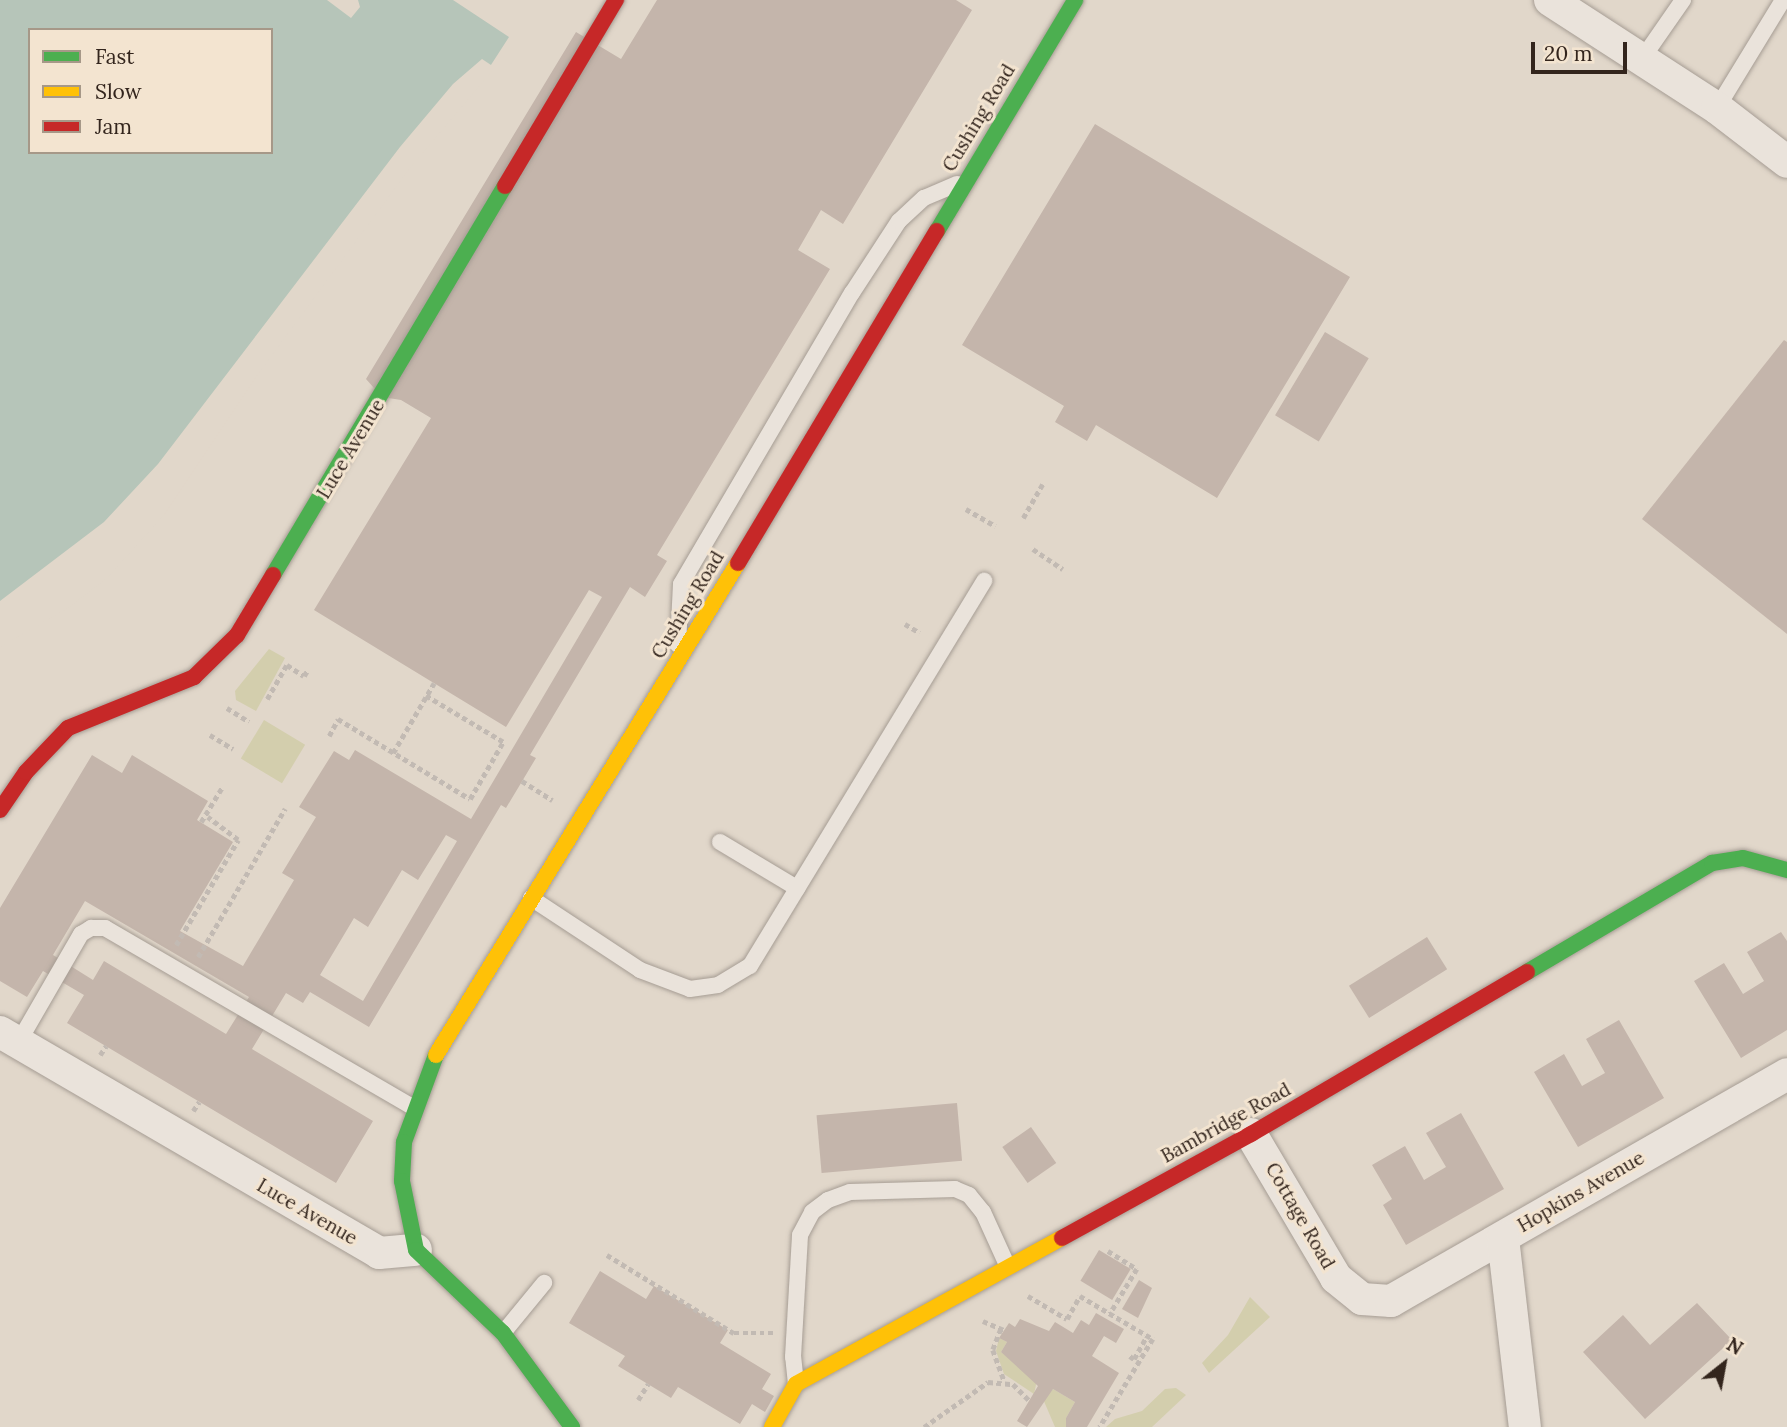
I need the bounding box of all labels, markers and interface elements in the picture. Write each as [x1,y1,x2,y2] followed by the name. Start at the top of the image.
[28,28,273,154] legend
[1535,28,1631,72] scale bar
[1544,40,1593,67] text: 20 m
[95,43,134,70] text: Fast
[938,60,1020,176] street label: Cushing Road
[95,78,142,105] text: Slow
[95,113,132,140] text: Jam
[312,395,390,503] street label: Luce Avenue
[647,547,729,663] street label: Cushing Road
[1157,1078,1295,1168] street label: Bambridge Road
[1514,1147,1648,1237] street label: Hopkins Avenue
[1260,1159,1340,1273] street label: Cottage Road
[253,1174,361,1250] street label: Luce Avenue
[1689,1329,1759,1399] north arrow
[1722,1332,1747,1360] text: N

